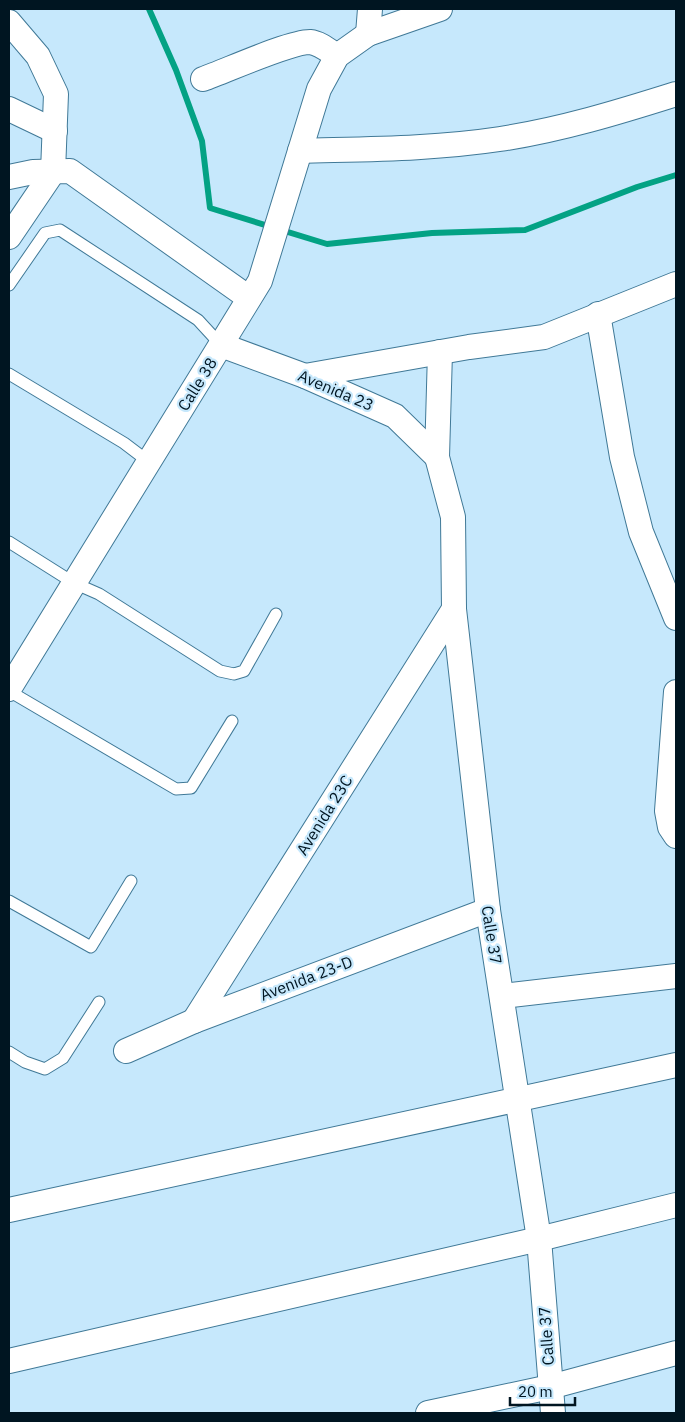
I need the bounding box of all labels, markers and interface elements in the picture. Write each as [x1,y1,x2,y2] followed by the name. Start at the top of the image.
[173,354,221,414] street label: Calle 38
[295,365,377,415] street label: Avenida 23
[292,771,356,859] street label: Avenida 23C
[478,904,506,966] street label: Calle 37
[257,951,355,1005] street label: Avenida 23-D
[534,1306,558,1366] street label: Calle 37
[510,1374,575,1406] scale bar
[518,1382,553,1401] text: 20 m

